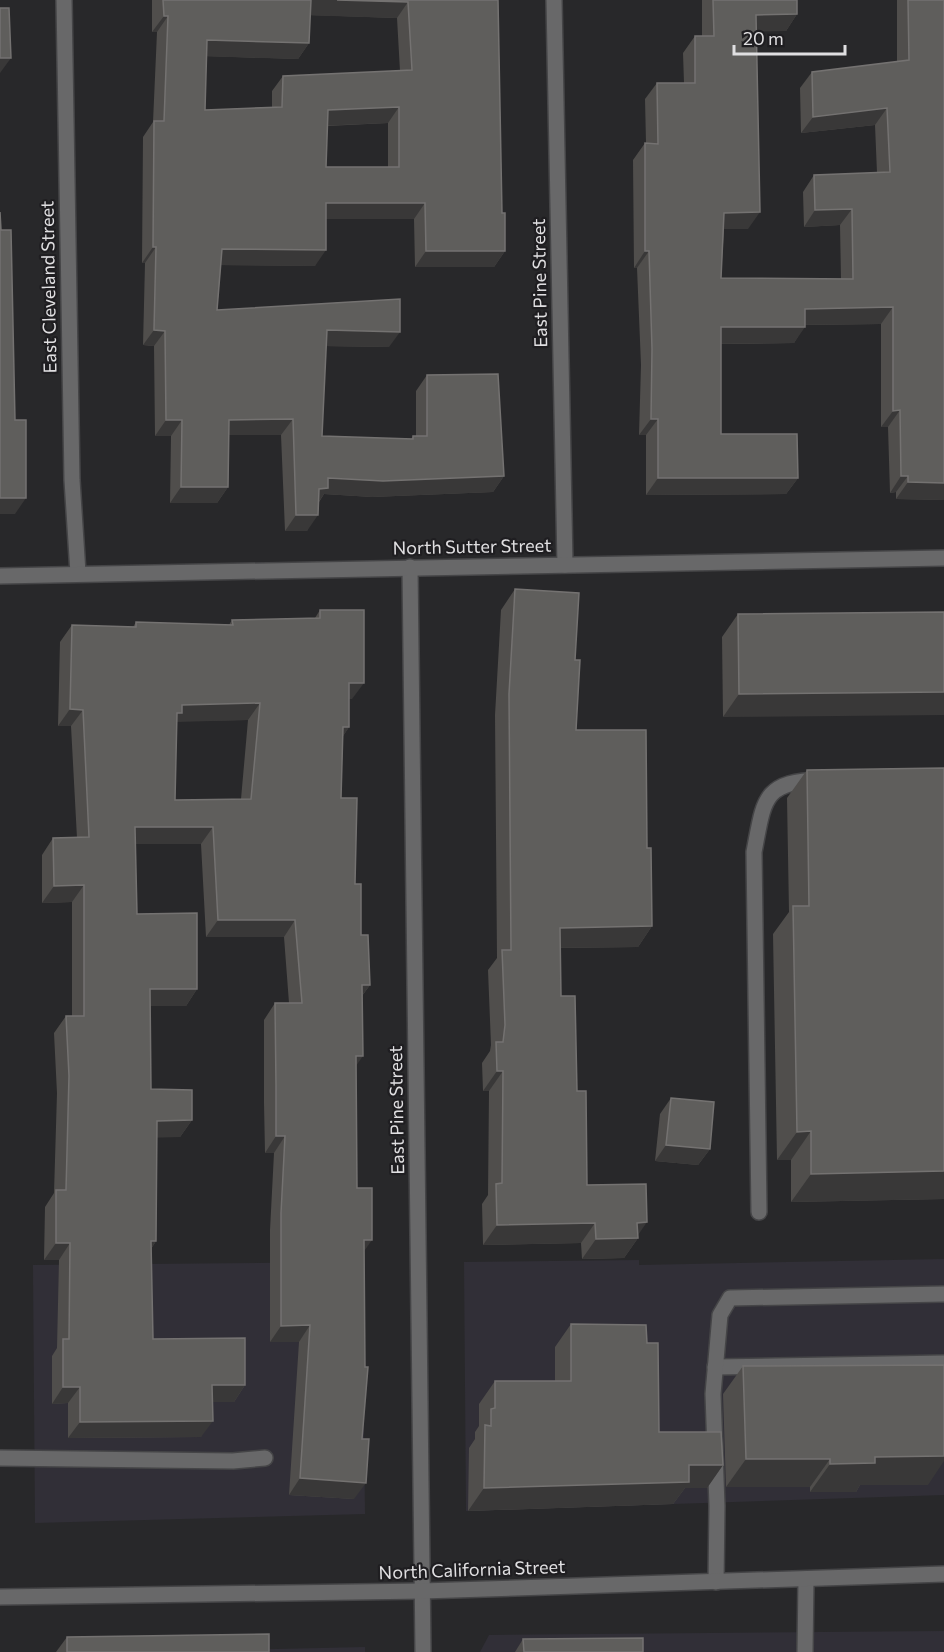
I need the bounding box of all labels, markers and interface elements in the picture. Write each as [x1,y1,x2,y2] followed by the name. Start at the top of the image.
[734,18,845,56] scale bar
[743,27,784,49] text: 20 m
[35,201,61,374] street label: East Cleveland Street
[527,218,551,348] street label: East Pine Street
[392,534,552,558] street label: North Sutter Street
[384,1045,408,1175] street label: East Pine Street
[378,1555,566,1583] street label: North California Street

